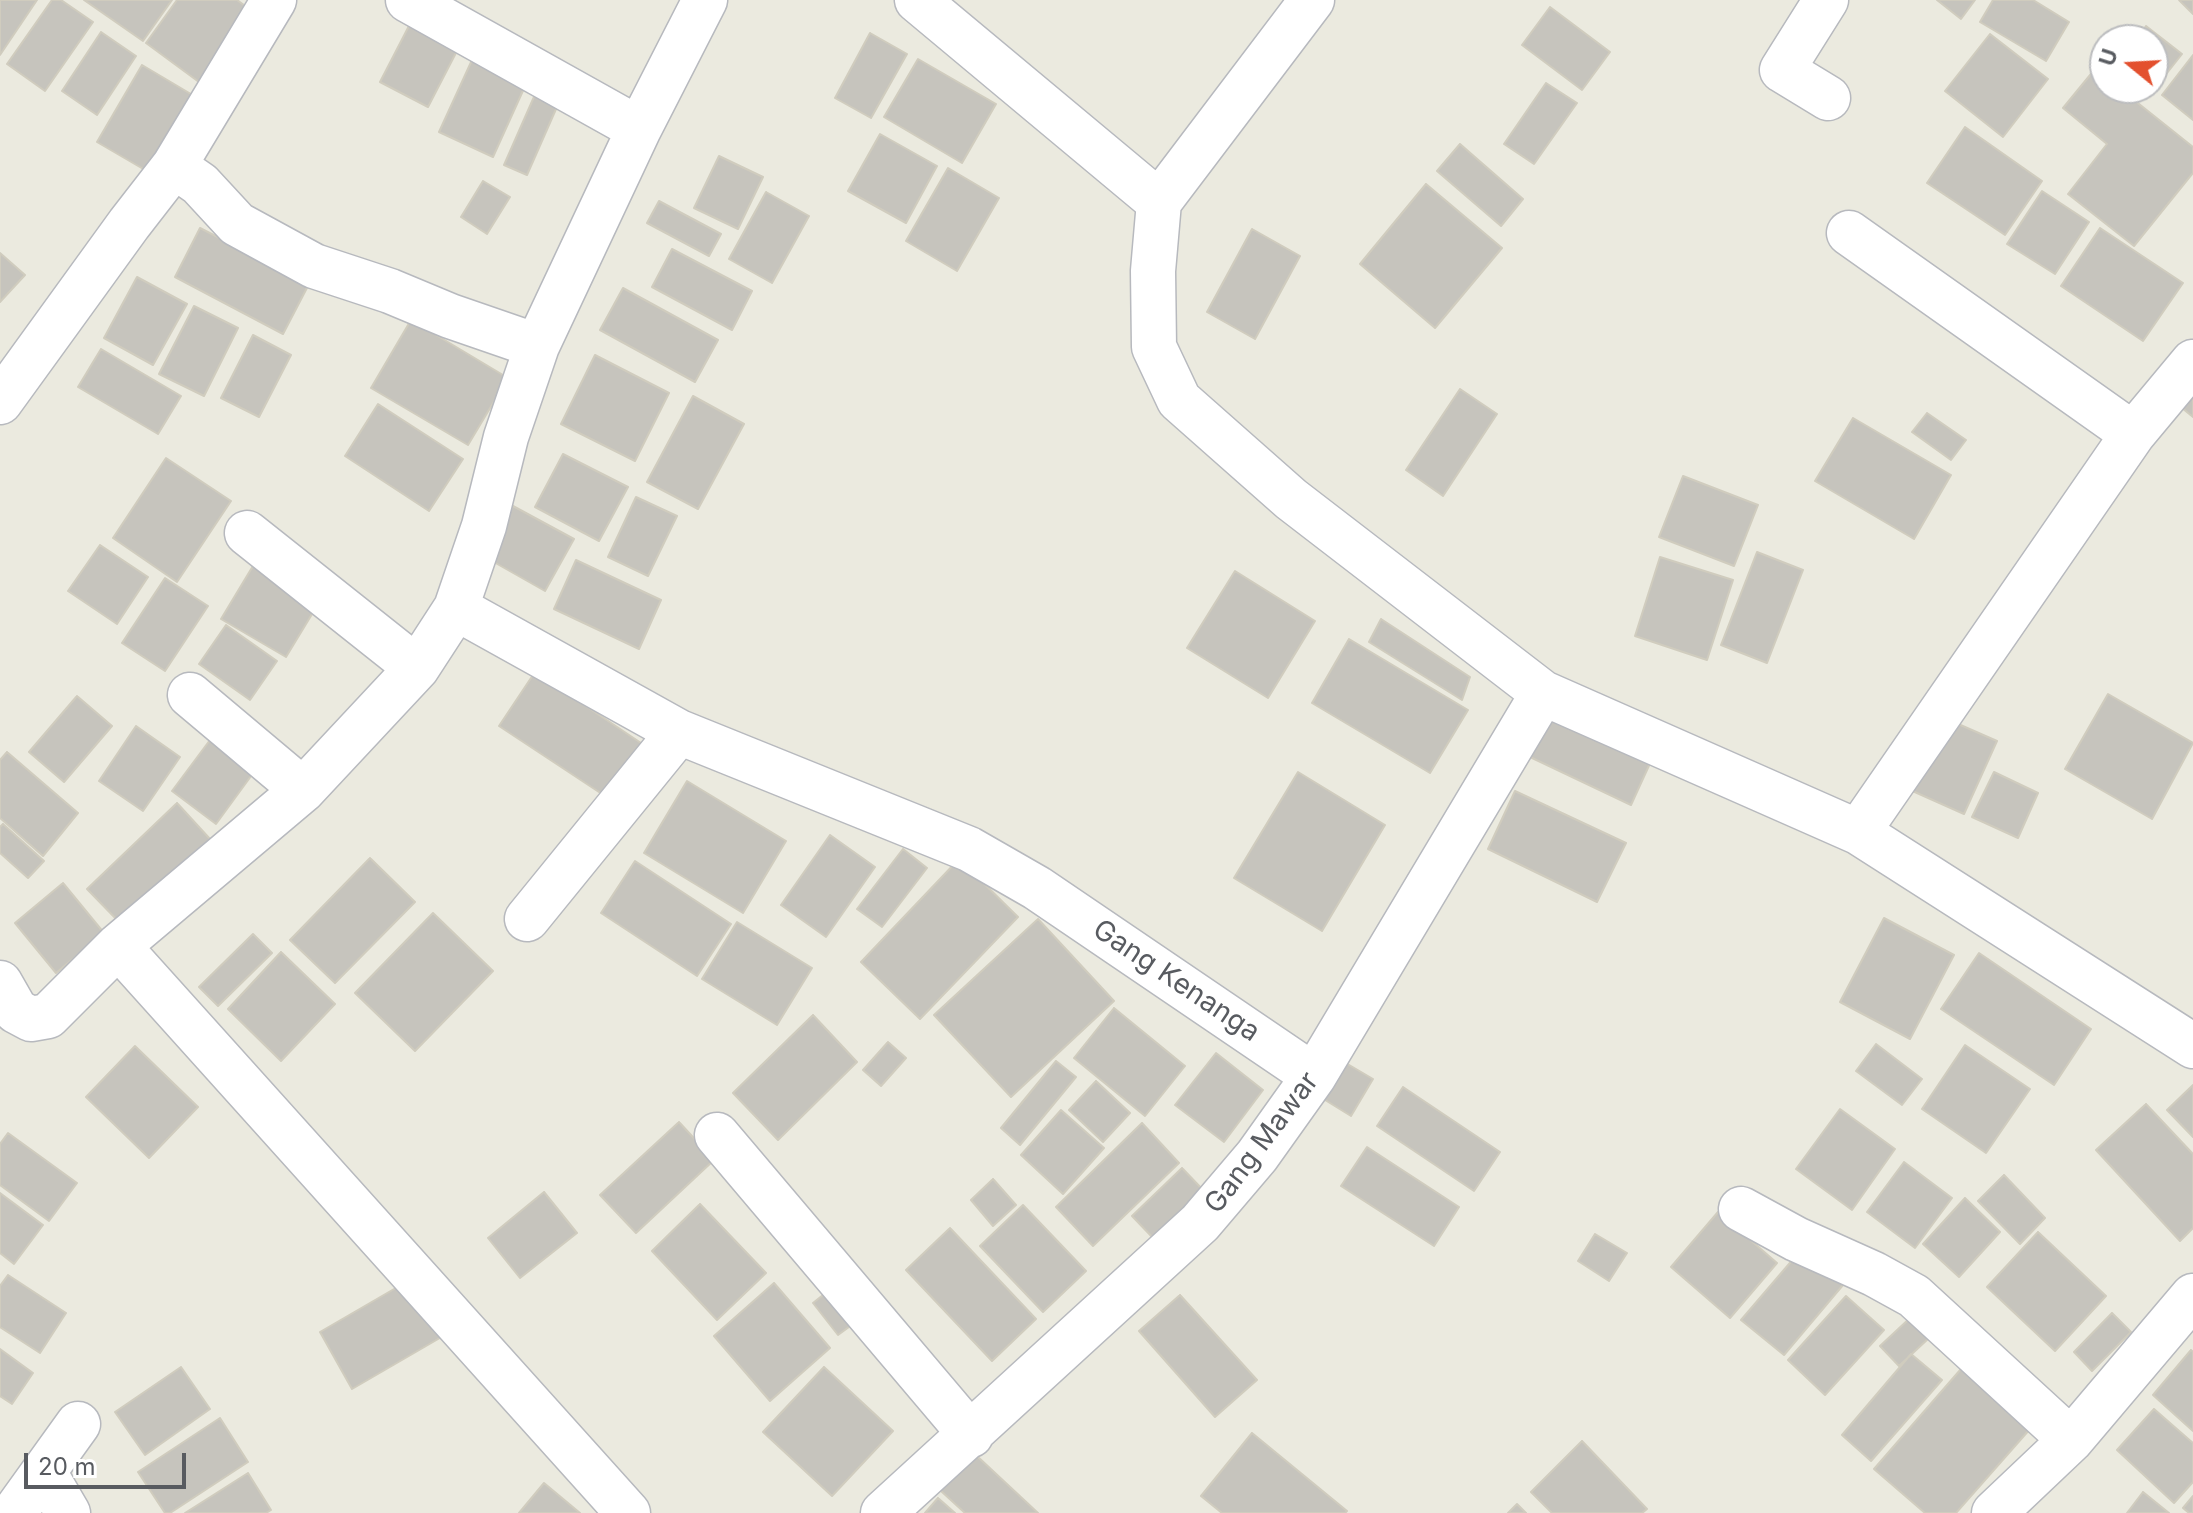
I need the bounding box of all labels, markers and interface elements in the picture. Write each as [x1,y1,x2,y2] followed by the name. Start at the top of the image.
[2089,24,2169,104] north arrow
[2093,46,2123,69] text: U
[1086,913,1266,1049] street label: Gang Kenanga
[1198,1066,1326,1220] street label: Gang Mawar
[28,1437,190,1487] scale bar
[38,1452,96,1481] text: 20 m

